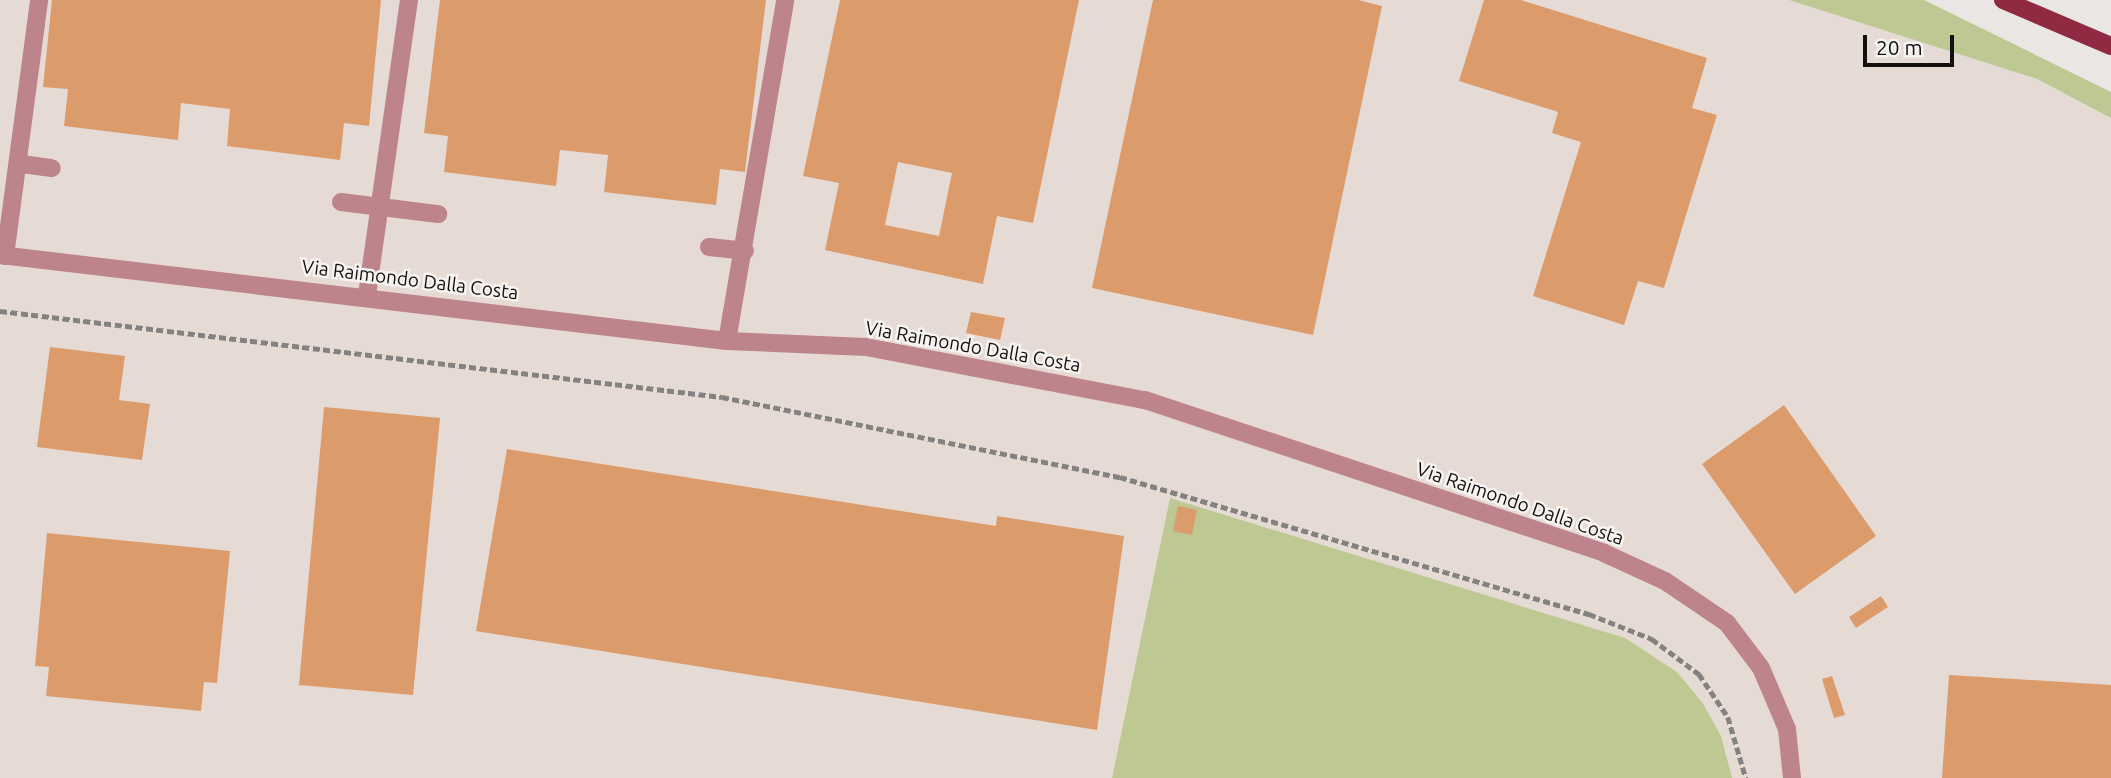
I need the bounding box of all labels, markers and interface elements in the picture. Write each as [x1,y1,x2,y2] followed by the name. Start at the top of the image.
[1866,21,1957,65] scale bar
[1876,35,1923,59] text: 20 m
[300,255,520,305] street label: Via Raimondo Dalla Costa
[864,317,1082,377] street label: Via Raimondo Dalla Costa
[1413,458,1627,550] street label: Via Raimondo Dalla Costa

